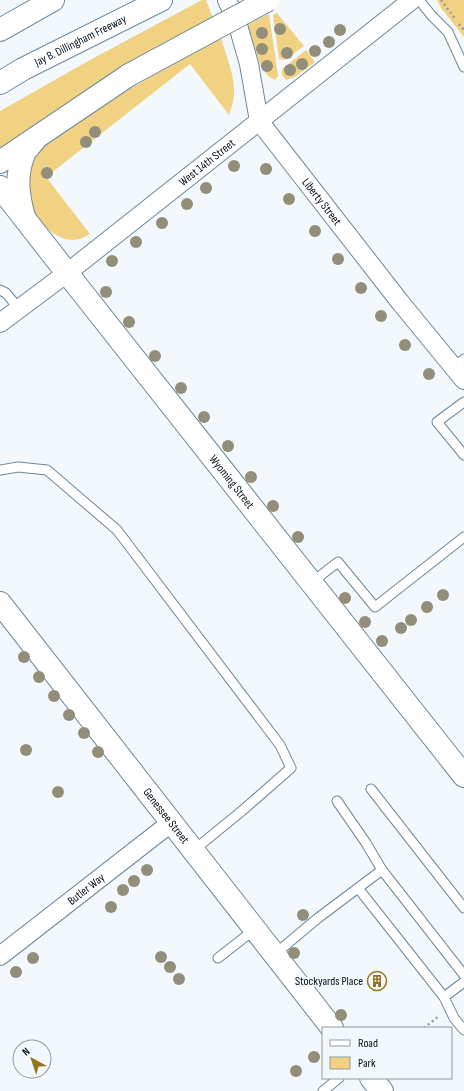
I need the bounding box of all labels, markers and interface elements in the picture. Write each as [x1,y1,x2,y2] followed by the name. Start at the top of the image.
[31,11,129,70] street label: Jay B. Dillingham Freeway
[176,135,238,189] street label: West 14th Street
[299,175,345,229] street label: Liberty Street
[206,452,258,512] street label: Wyoming Street
[140,785,193,847] street label: Genessee Street
[64,870,108,908] street label: Butler Way
[366,970,388,992] building icon: Stockyards Place
[295,974,363,989] place label: Stockyards Place
[322,1027,452,1079] legend
[358,1036,378,1051] text: Road
[12,1039,52,1079] north arrow
[19,1045,32,1059] text: N
[358,1056,376,1071] text: Park

